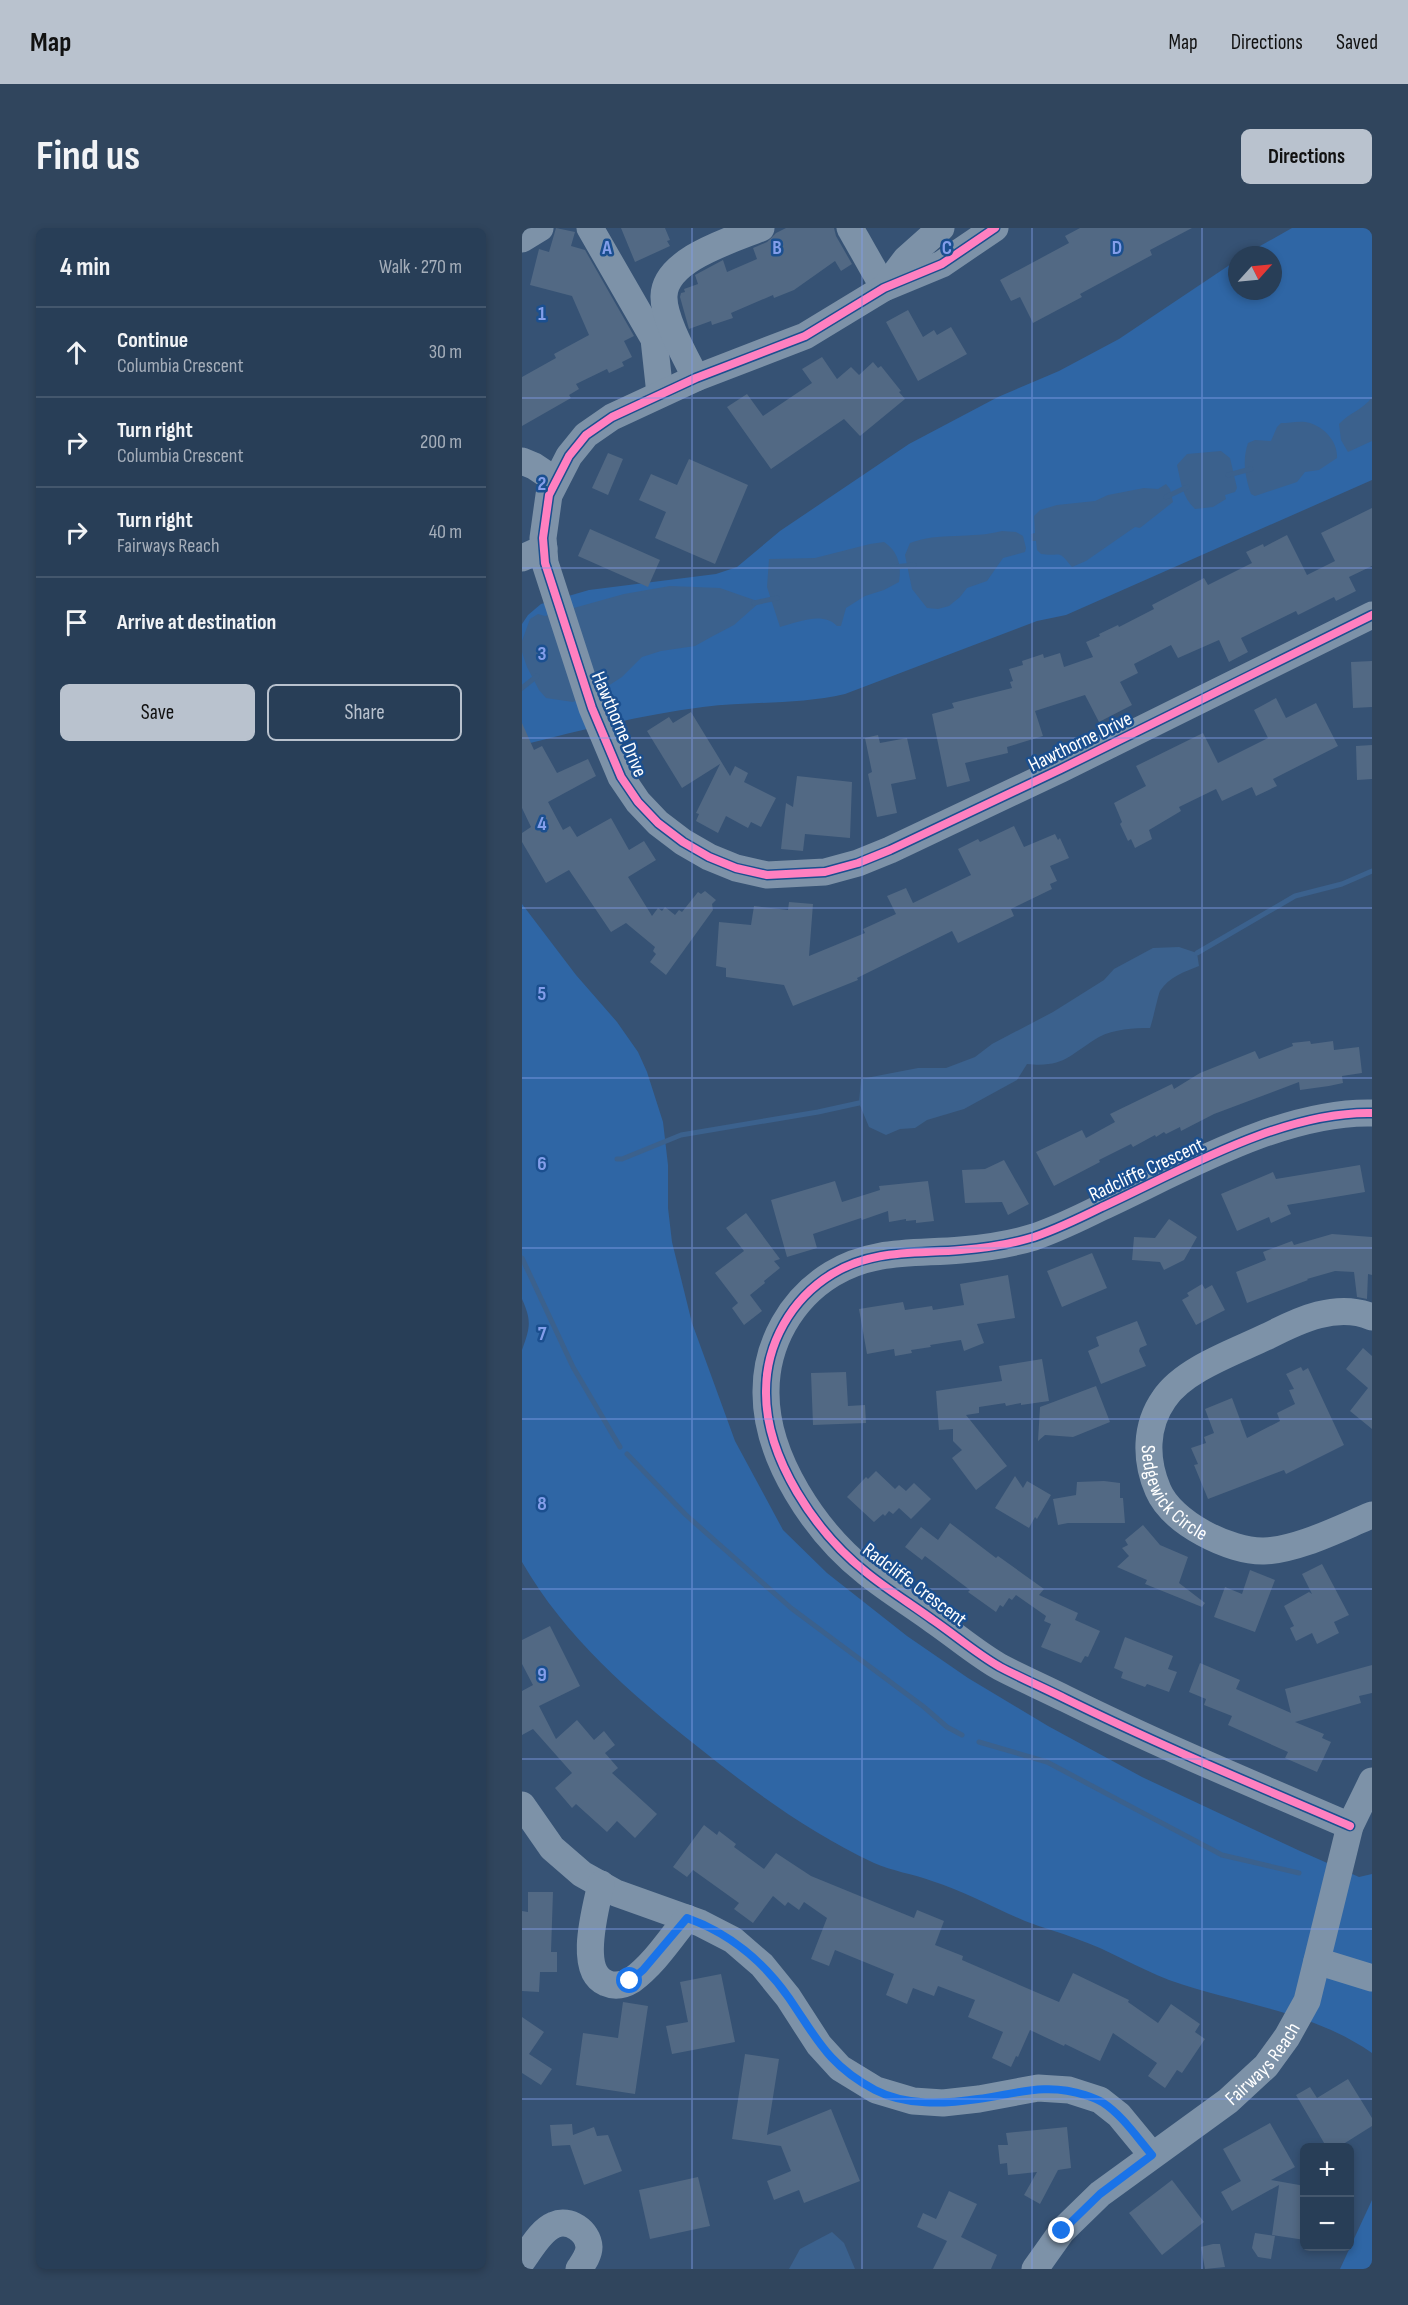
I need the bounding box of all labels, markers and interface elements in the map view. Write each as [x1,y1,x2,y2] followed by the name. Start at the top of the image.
[30,26,71,59] text: Map
[1168,30,1198,55] text: Map
[1231,30,1303,55] text: Directions
[1336,30,1378,55] text: Saved
[1241,129,1372,184] button: Directions
[36,131,140,182] text: Find us
[601,236,612,260] text: A
[772,236,782,260] text: B
[942,236,952,260] text: C
[1112,236,1122,260] text: D
[1228,246,1282,300] north arrow
[60,252,110,283] text: 4 min
[379,255,462,279] text: Walk · 270 m
[538,302,546,326] text: 1
[117,327,188,354] text: Continue
[60,336,93,369] icon: ahead
[429,340,462,364] text: 30 m
[117,354,244,378] text: Columbia Crescent
[117,417,193,444] text: Turn right
[60,426,93,459] icon: right
[420,430,462,454] text: 200 m
[117,444,244,468] text: Columbia Crescent
[538,472,546,496] text: 2
[117,507,193,534] text: Turn right
[60,516,93,549] icon: right
[429,520,462,544] text: 40 m
[117,534,220,558] text: Fairways Reach
[60,606,93,639] icon: arrive
[117,609,276,636] text: Arrive at destination
[538,642,547,666] text: 3
[586,668,652,781] street label: Hawthorne Drive
[60,684,255,741] button: Save
[267,684,462,741] button: Share
[1025,706,1136,777] street label: Hawthorne Drive
[537,812,547,836] text: 4
[538,982,547,1006] text: 5
[1085,1133,1208,1207] street label: Radcliffe Crescent
[537,1152,547,1176] text: 6
[538,1322,547,1346] text: 7
[1136,1445,1212,1546] street label: Sedgewick Circle
[537,1492,547,1516] text: 8
[858,1538,971,1632] street label: Radcliffe Crescent
[537,1663,547,1687] text: 9
[616,1967,642,1993] route start
[1220,2019,1306,2111] street label: Fairways Reach
[1300,2143,1354,2251] map controls
[1300,2143,1354,2197] button: +
[1300,2197,1354,2251] button: −
[1048,2217,1074,2243] route end

